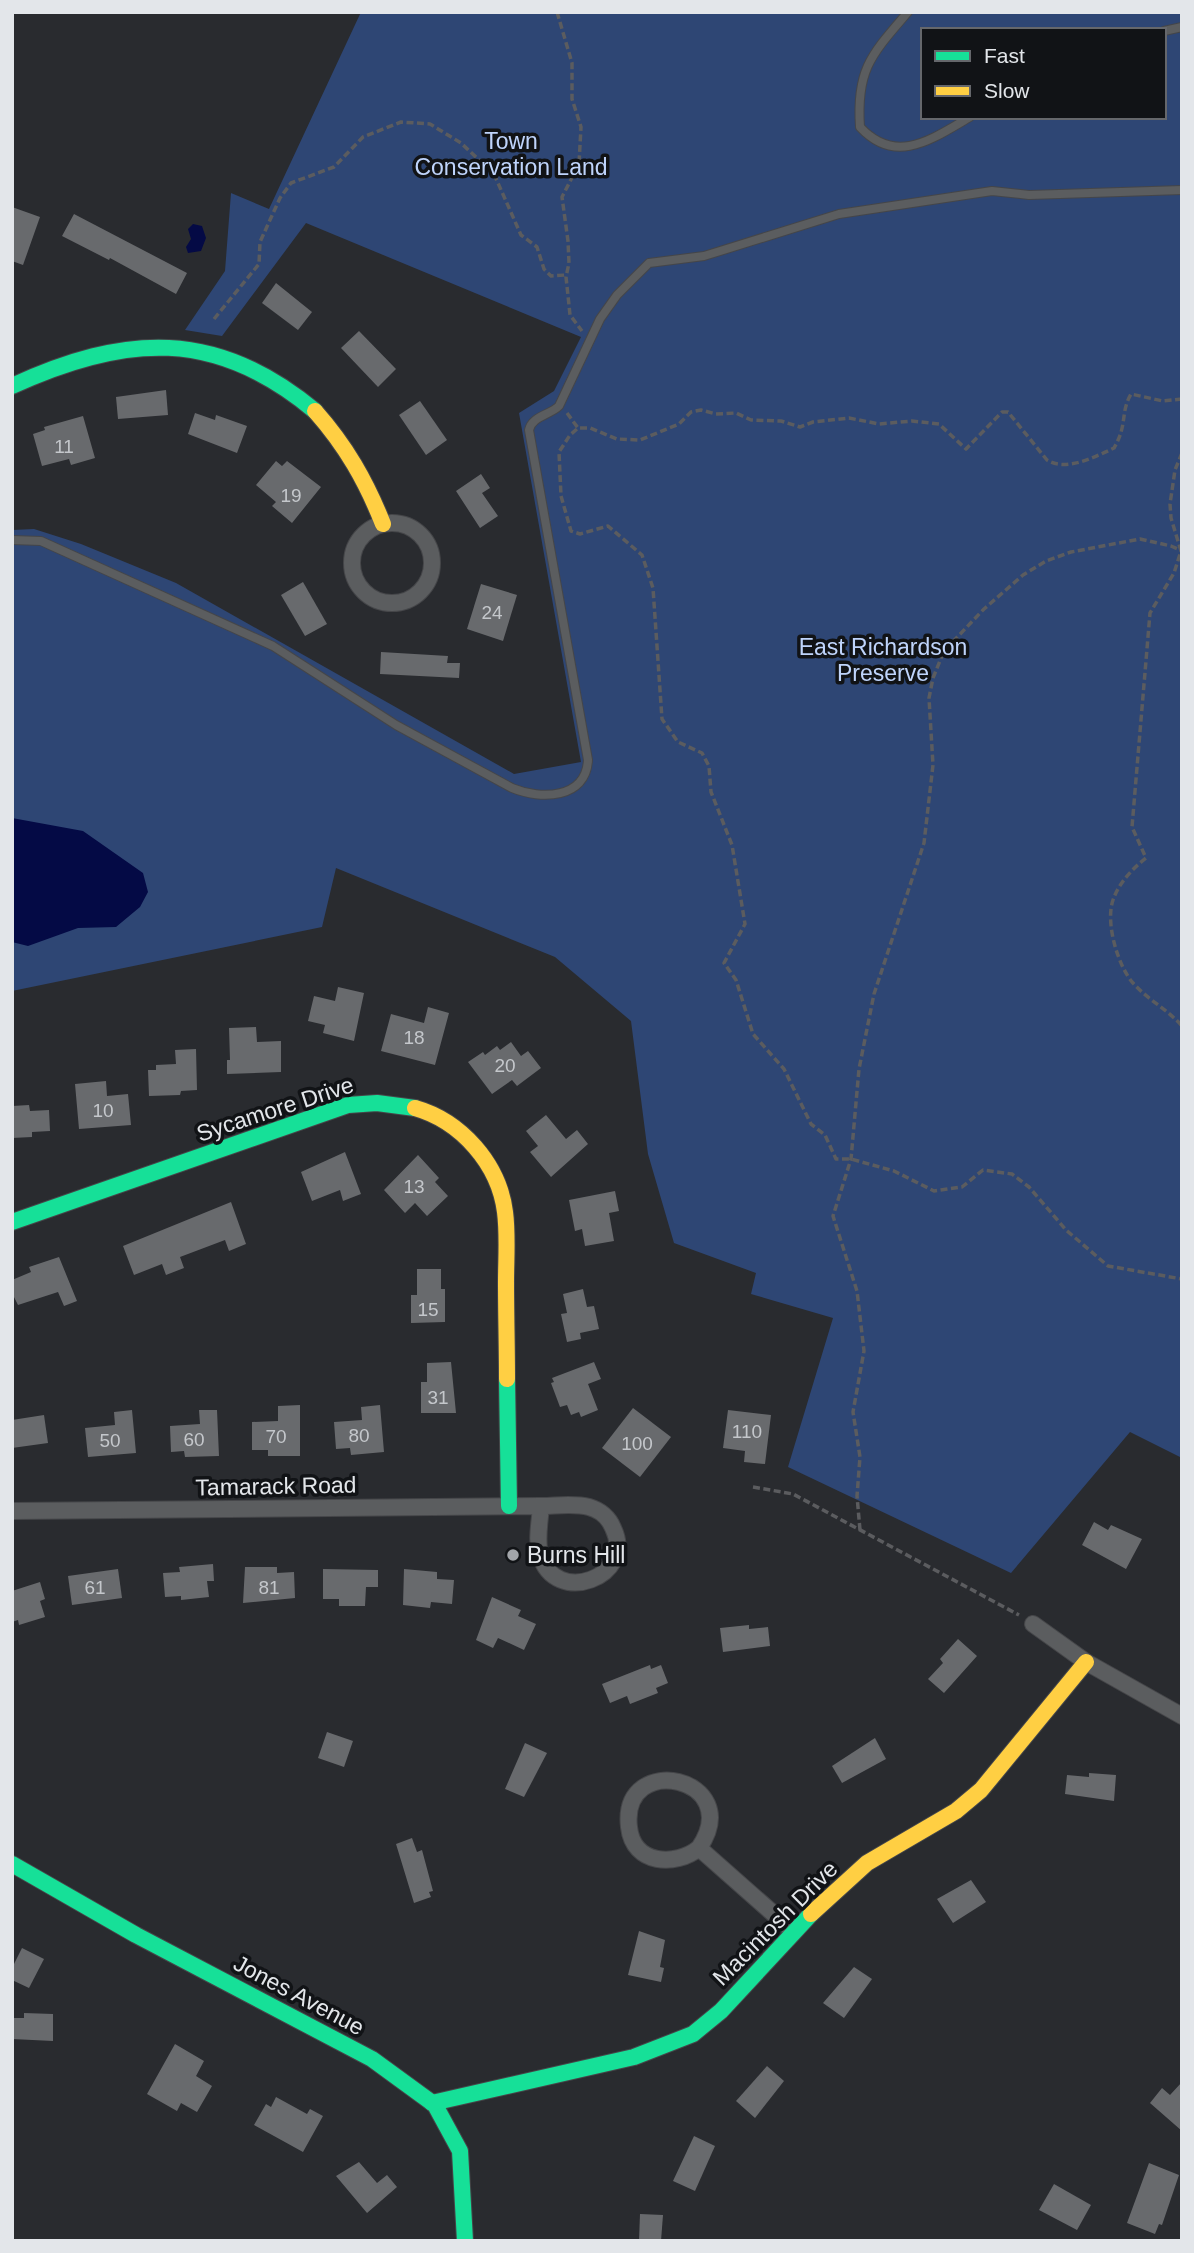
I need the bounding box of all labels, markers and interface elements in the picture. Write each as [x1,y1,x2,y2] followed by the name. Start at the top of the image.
[921,28,1166,119] legend
[984,44,1025,67] text: Fast
[984,79,1030,102] text: Slow
[414,128,608,180] park label: Town Conservation Land
[54,436,74,457] house number: 11
[280,485,302,506] house number: 19
[481,602,503,623] house number: 24
[799,634,967,686] park label: East Richardson Preserve
[403,1027,425,1048] house number: 18
[494,1055,516,1076] house number: 20
[193,1071,357,1147] street label: Sycamore Drive
[92,1100,114,1121] house number: 10
[403,1176,425,1197] house number: 13
[417,1299,439,1320] house number: 15
[427,1387,449,1408] house number: 31
[732,1421,762,1442] house number: 110
[348,1425,370,1446] house number: 80
[265,1426,287,1447] house number: 70
[183,1429,205,1450] house number: 60
[99,1430,121,1451] house number: 50
[621,1433,653,1454] house number: 100
[195,1472,357,1500] street label: Tamarack Road
[527,1542,625,1568] place label: Burns Hill
[505,1547,521,1563] marker: Burns Hill
[84,1577,106,1598] house number: 61
[258,1577,280,1598] house number: 81
[708,1856,842,1990] street label: Macintosh Drive
[229,1950,369,2040] street label: Jones Avenue

